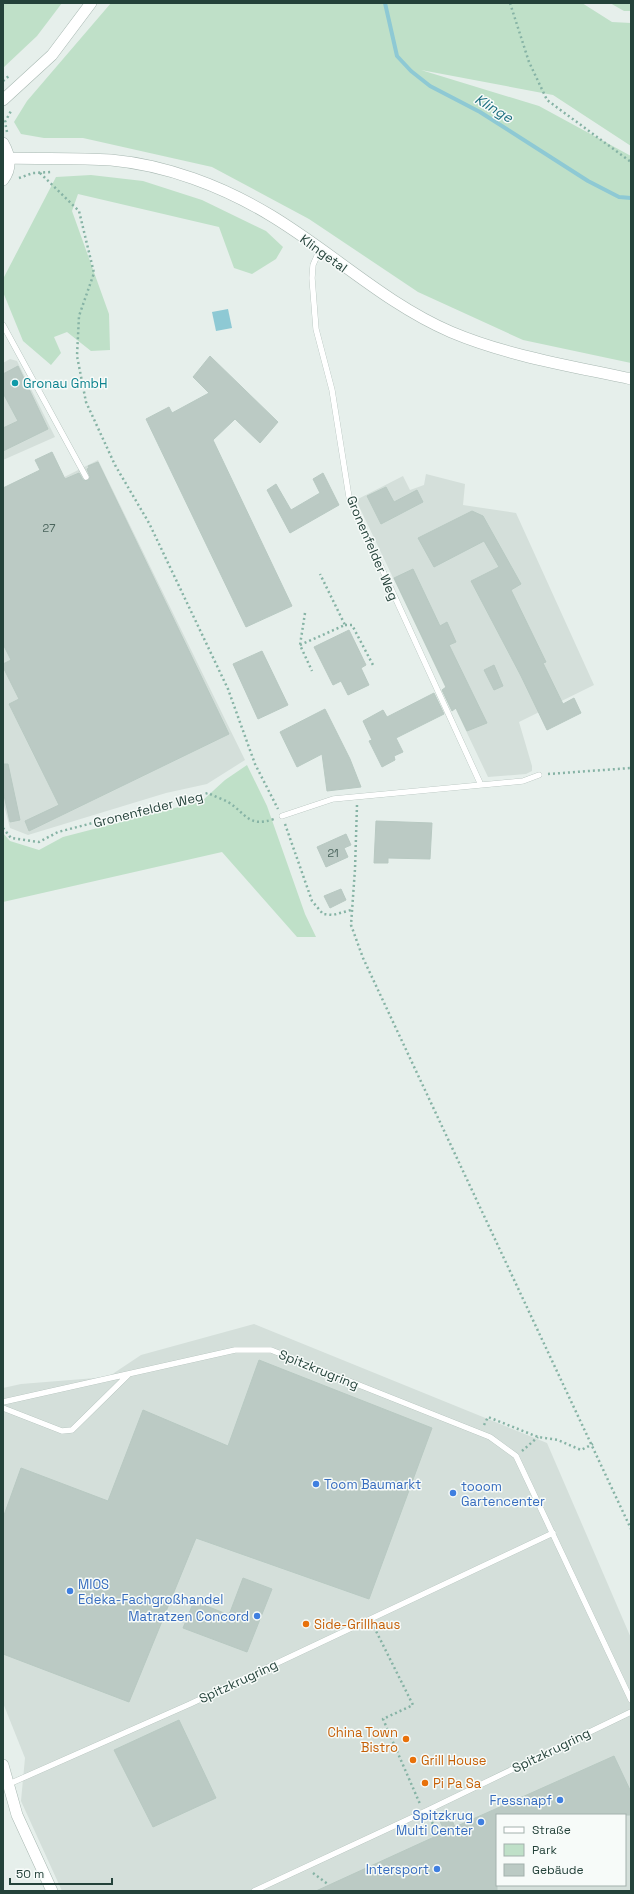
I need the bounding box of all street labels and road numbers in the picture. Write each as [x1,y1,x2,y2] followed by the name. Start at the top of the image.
[297,230,351,276] street label: Klingetal
[343,493,402,603] street label: Gronenfelder Weg
[91,788,205,831] street label: Gronenfelder Weg
[276,1346,361,1393] street label: Spitzkrugring
[196,1656,280,1707] street label: Spitzkrugring
[509,1724,593,1777] street label: Spitzkrugring

